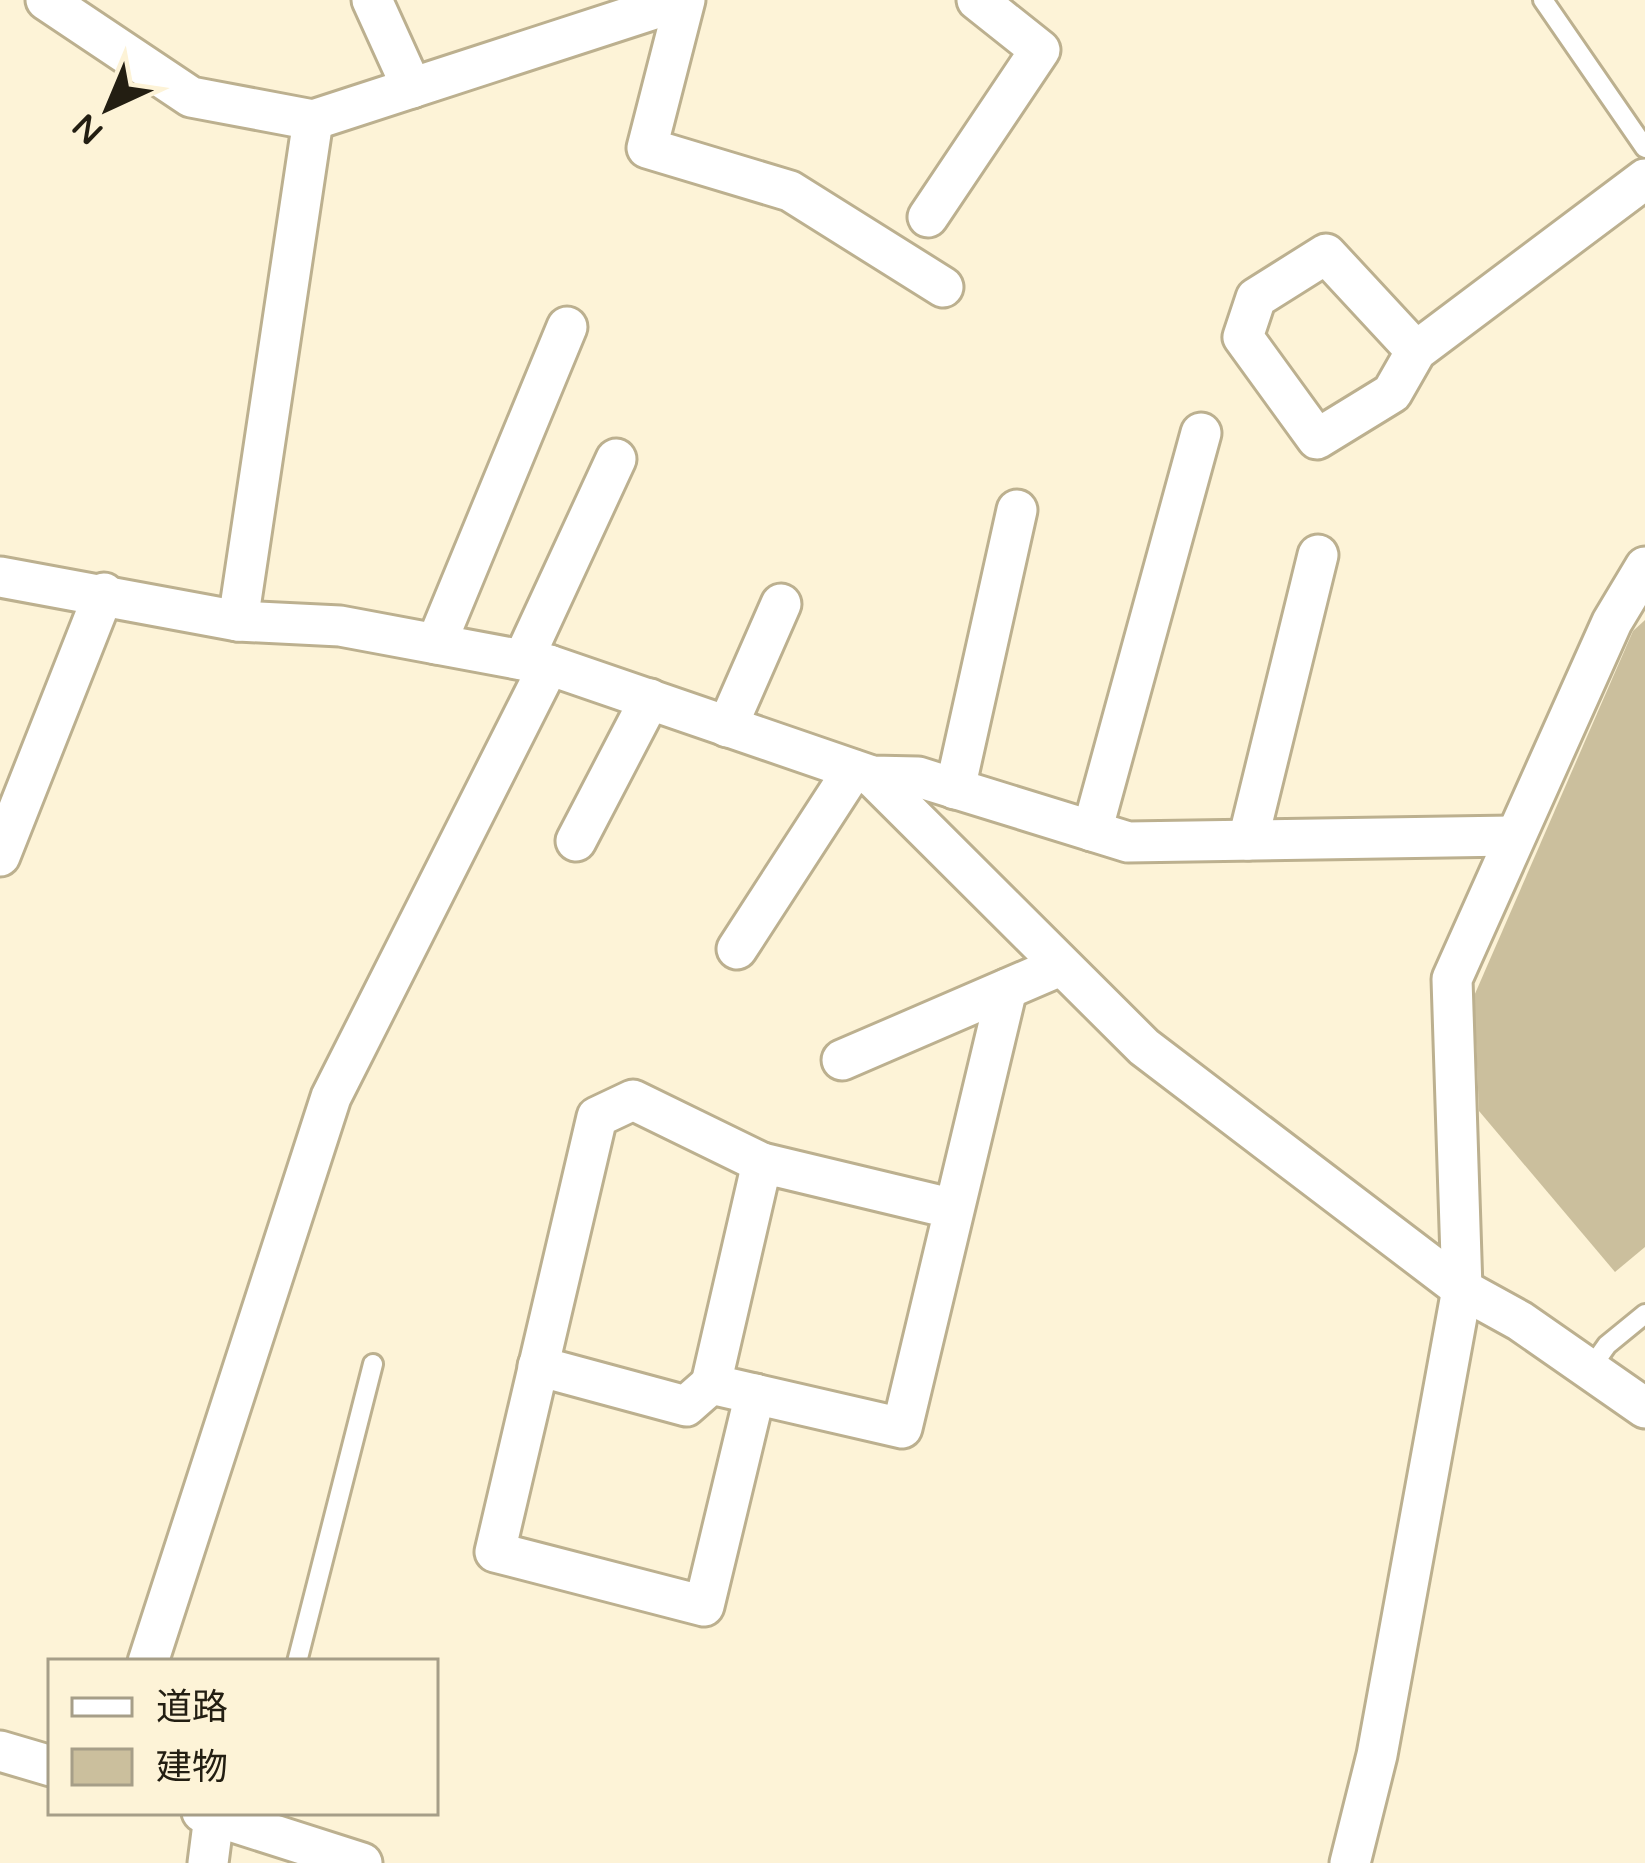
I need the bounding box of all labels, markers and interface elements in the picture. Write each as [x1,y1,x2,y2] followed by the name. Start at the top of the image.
[48,48,168,168] north arrow
[65,105,111,152] text: N
[48,1659,438,1815] legend
[156,1686,228,1729] text: 道路
[156,1746,228,1789] text: 建物

